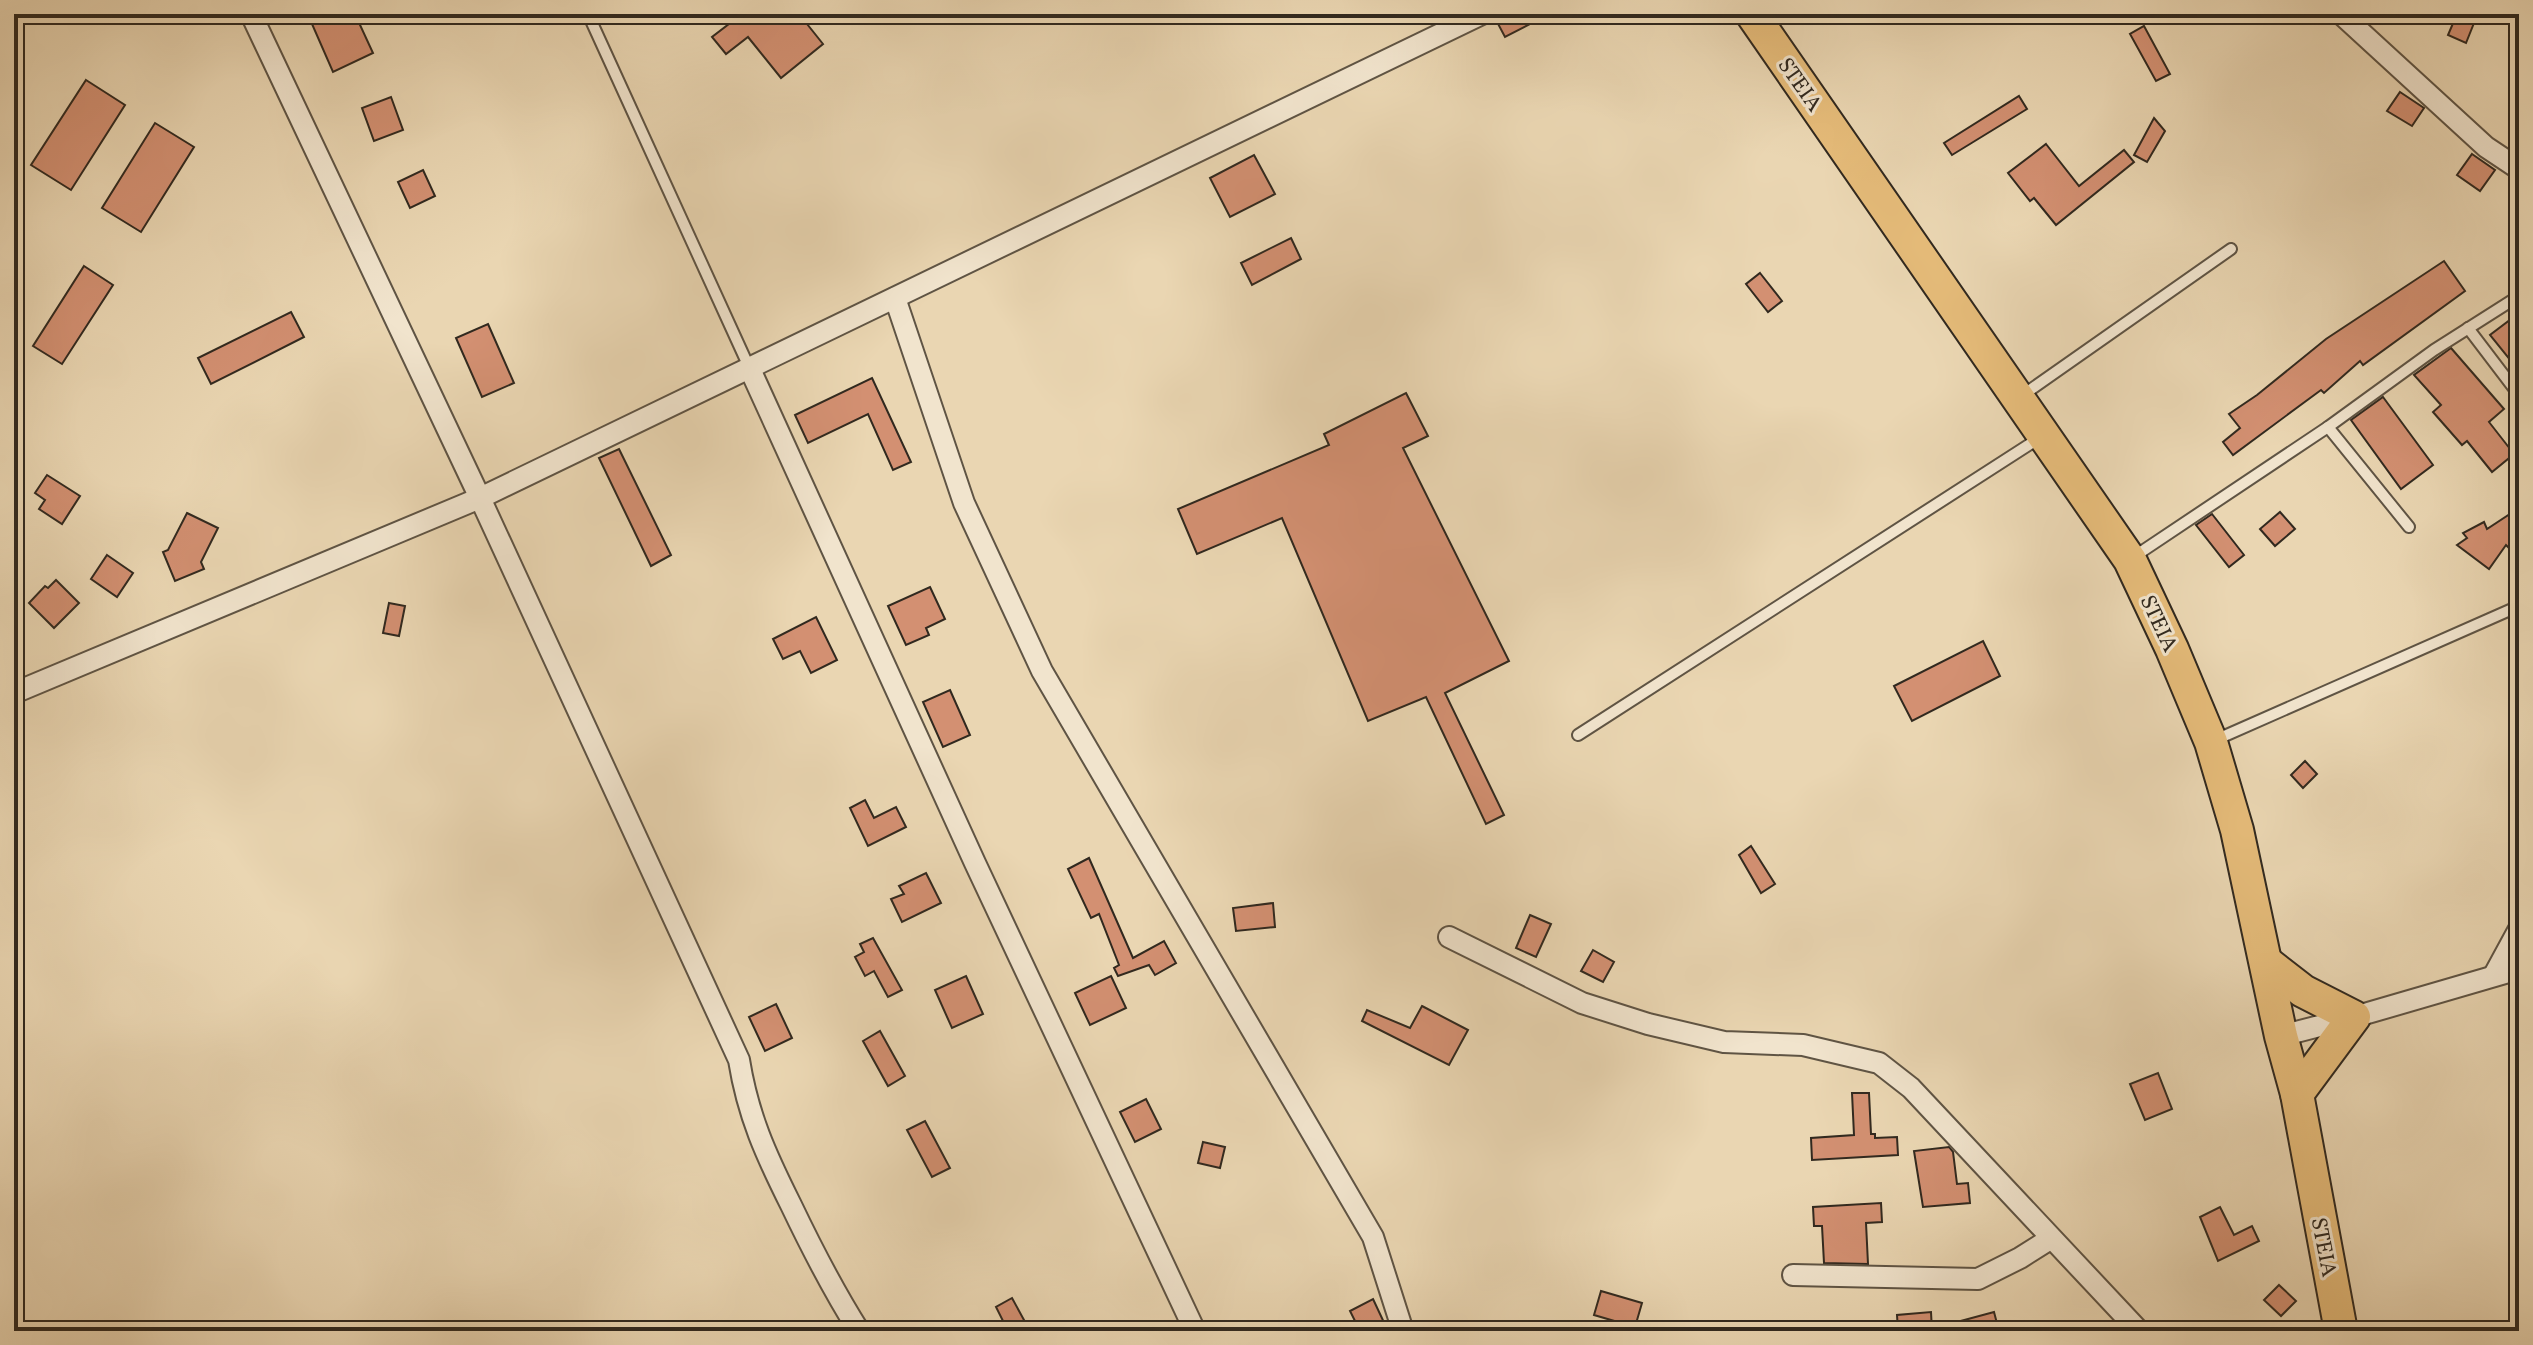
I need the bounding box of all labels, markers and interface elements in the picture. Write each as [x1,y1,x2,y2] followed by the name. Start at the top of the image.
[1769,52,1829,119] street label: STEIA
[2131,590,2184,658] street label: STEIA
[2302,1215,2343,1280] street label: STEIA

